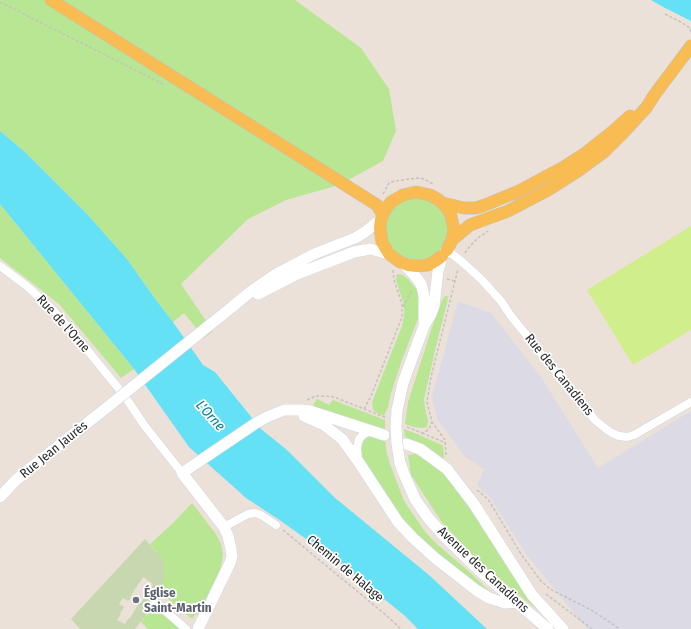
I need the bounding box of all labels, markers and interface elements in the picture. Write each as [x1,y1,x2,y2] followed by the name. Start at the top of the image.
[33,292,93,356] street label: Rue de l'Orne
[521,331,597,419] street label: Rue des Canadiens
[192,397,228,435] water label: L'Orne
[17,418,91,482] street label: Rue Jean Jaurès
[434,524,532,616] street label: Avenue des Canadiens
[303,532,387,606] street label: Chemin de Halage
[144,585,212,616] place label: Église Saint-Martin
[131,595,141,605] marker: Église Saint-Martin

